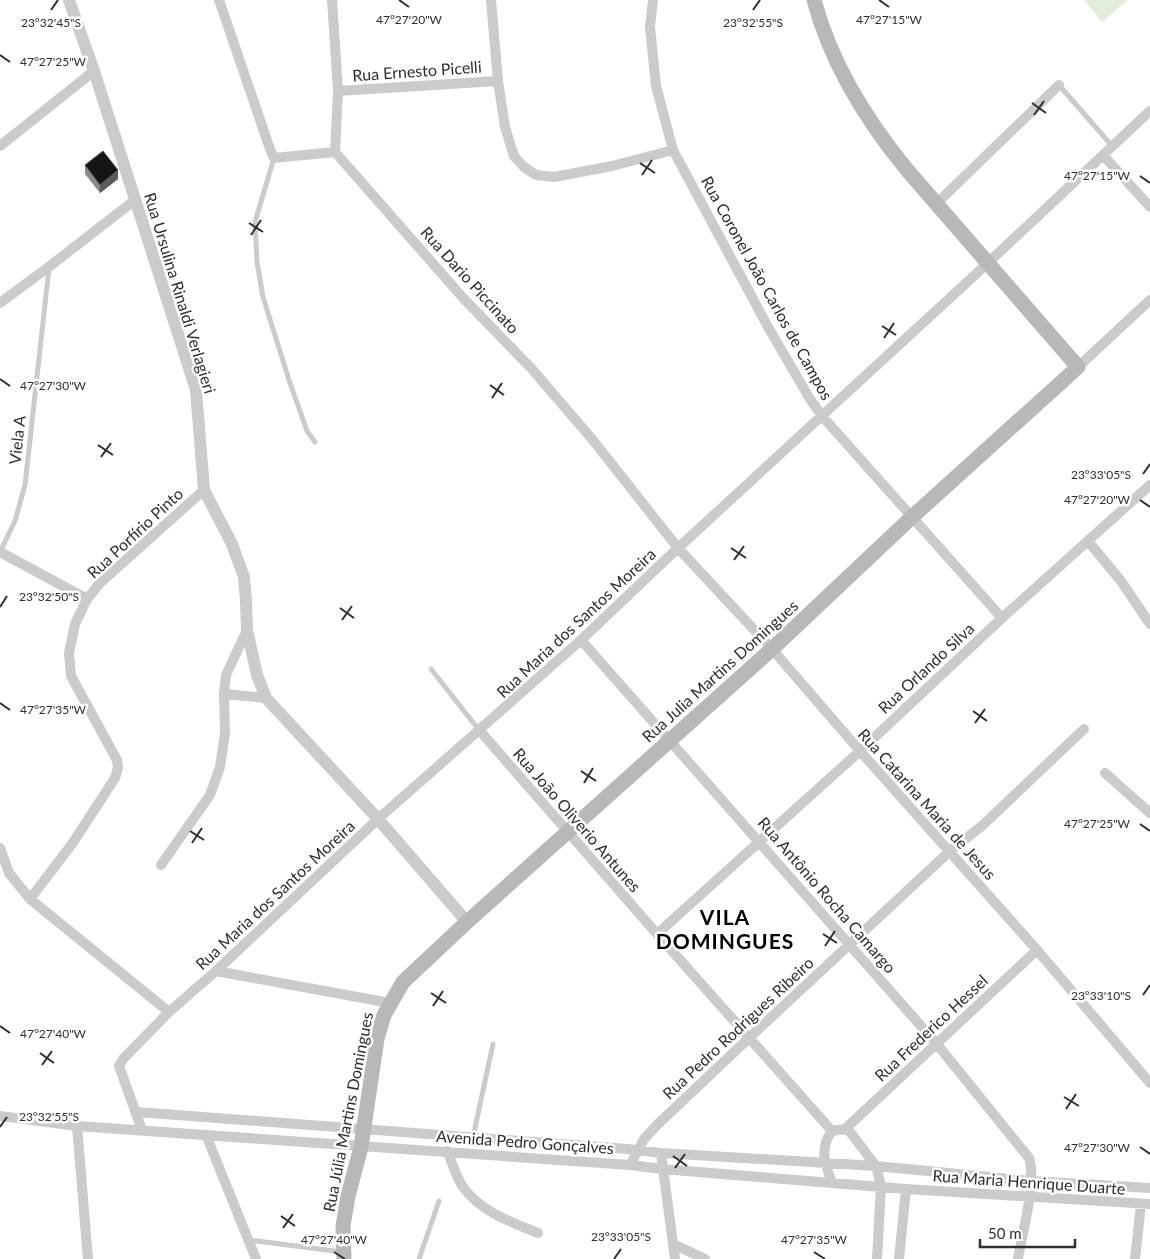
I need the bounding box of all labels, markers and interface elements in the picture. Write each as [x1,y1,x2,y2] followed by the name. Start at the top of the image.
[376,12,443,27] text: 47°27'20"W
[856,12,923,27] text: 47°27'15"W
[21,15,81,30] text: 23°32'45"S
[723,15,783,30] text: 23°32'55"S
[20,54,87,69] text: 47°27'25"W
[352,57,482,84] street label: Rua Ernesto Picelli
[1064,168,1131,183] text: 47°27'15"W
[698,173,837,403] street label: Rua Coronel João Carlos de Campos
[141,190,220,396] street label: Rua Ursulina Rinaldi Verlagieri
[417,222,523,337] street label: Rua Dario Piccinato
[20,378,87,393] text: 47°27'30"W
[4,414,29,465] street label: Viela A
[1071,467,1131,482] text: 23°33'05"S
[83,483,186,582] street label: Rua Porfírio Pinto
[1064,492,1131,507] text: 47°27'20"W
[492,544,659,701] street label: Rua Maria dos Santos Moreira
[19,589,79,604] text: 23°32'50"S
[638,596,802,746] street label: Rua Julia Martins Domingues
[874,618,978,717] street label: Rua Orlando Silva
[20,702,87,717] text: 47°27'35"W
[855,724,1000,883] street label: Rua Catarina Maria de Jesus
[510,744,645,896] street label: Rua João Oliverio Antunes
[755,813,900,976] street label: Rua Antônio Rocha Camargo
[191,816,358,973] street label: Rua Maria dos Santos Moreira
[1064,816,1131,831] text: 47°27'25"W
[656,904,794,953] district label: VILA DOMINGUES
[658,953,817,1103] street label: Rua Pedro Rodrigues Ribeiro
[870,970,991,1085] street label: Rua Frederico Hessel
[1071,988,1131,1003] text: 23°33'10"S
[319,1010,376,1213] street label: Rua Júlia Martins Domingues
[20,1026,87,1041] text: 47°27'40"W
[19,1109,79,1124] text: 23°32'55"S
[436,1126,615,1157] street label: Avenida Pedro Gonçalves
[1064,1140,1131,1155] text: 47°27'30"W
[932,1165,1126,1198] street label: Rua Maria Henrique Duarte
[980,1216,1075,1248] scale bar
[988,1224,1022,1242] text: 50 m
[591,1229,651,1244] text: 23°33'05"S
[301,1232,368,1247] text: 47°27'40"W
[781,1232,848,1247] text: 47°27'35"W

